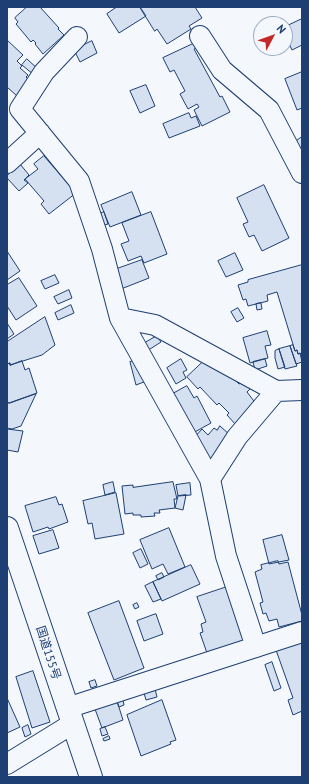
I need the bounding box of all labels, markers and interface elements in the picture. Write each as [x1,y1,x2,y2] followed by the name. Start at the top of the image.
[253,16,293,56] north arrow
[274,21,289,36] text: N
[33,624,63,682] street label: 国道155号

